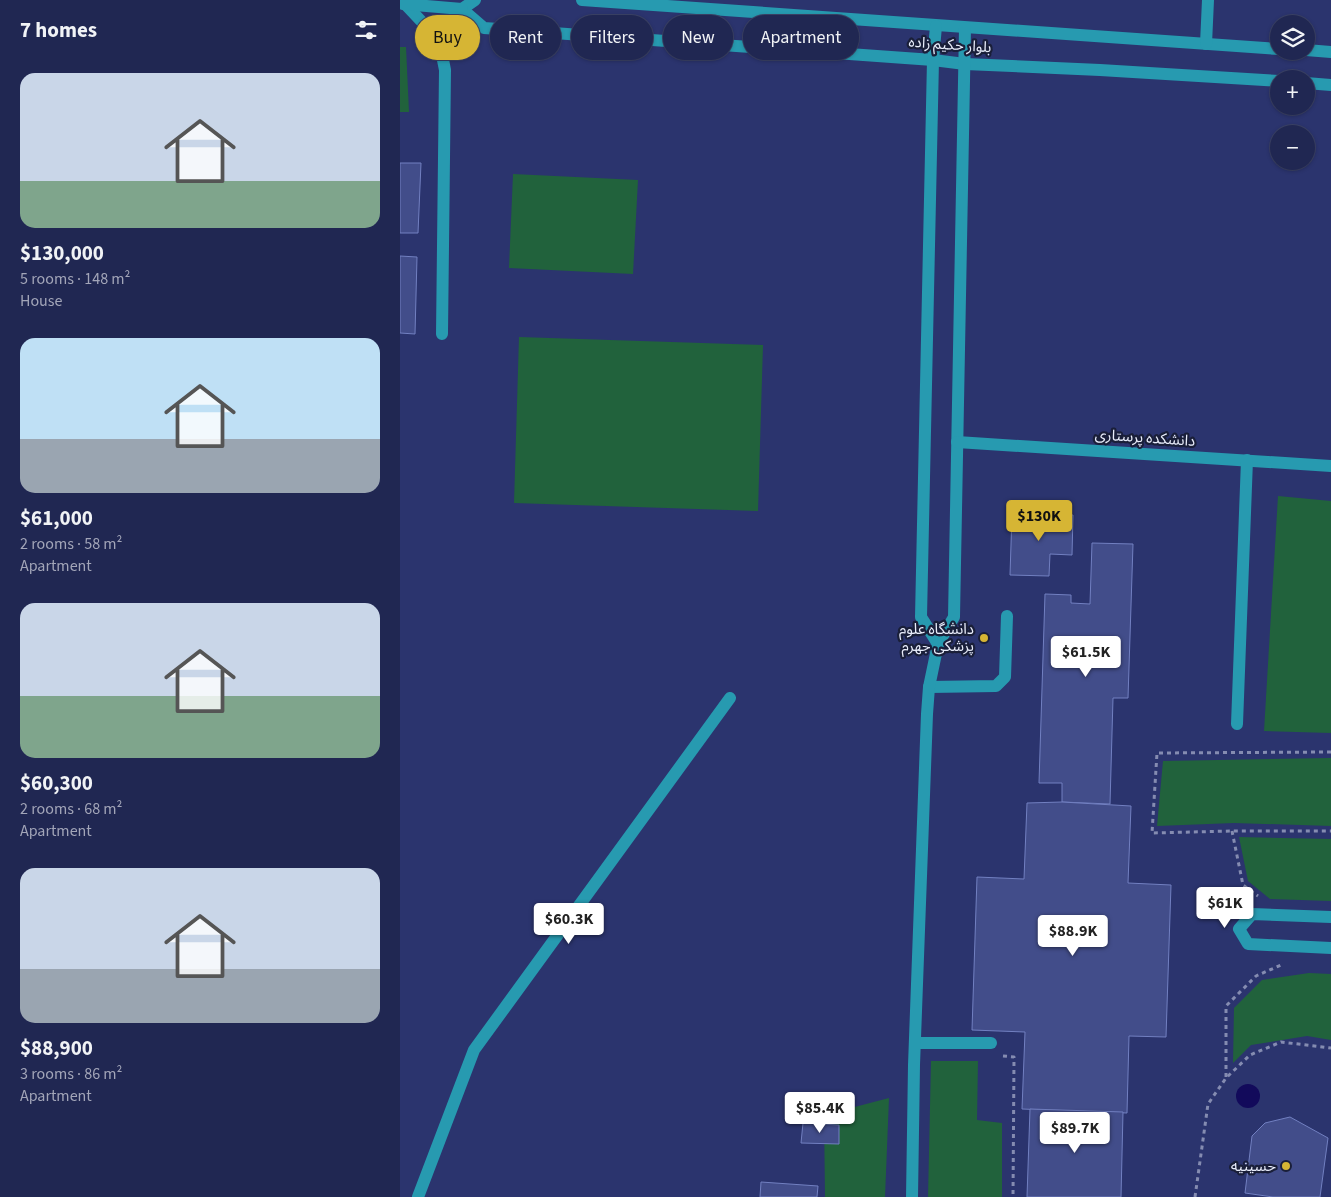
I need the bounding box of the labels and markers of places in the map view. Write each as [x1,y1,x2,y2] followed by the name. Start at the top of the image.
[1004,500,1074,542] pin: $130K
[899,619,974,657] place label: دانشگاه علوم پزشکی جهرم
[978,632,990,644] marker: دانشگاه علوم پزشکی جهرم
[1045,636,1127,678] pin: $61.5K
[1195,886,1255,929] pin: $61K
[528,902,610,945] pin: $60.3K
[1032,914,1114,957] pin: $88.9K
[779,1092,861,1134] pin: $85.4K
[1034,1112,1116,1154] pin: $89.7K
[1231,1156,1276,1177] place label: حسینیه
[1280,1160,1292,1172] marker: حسینیه

